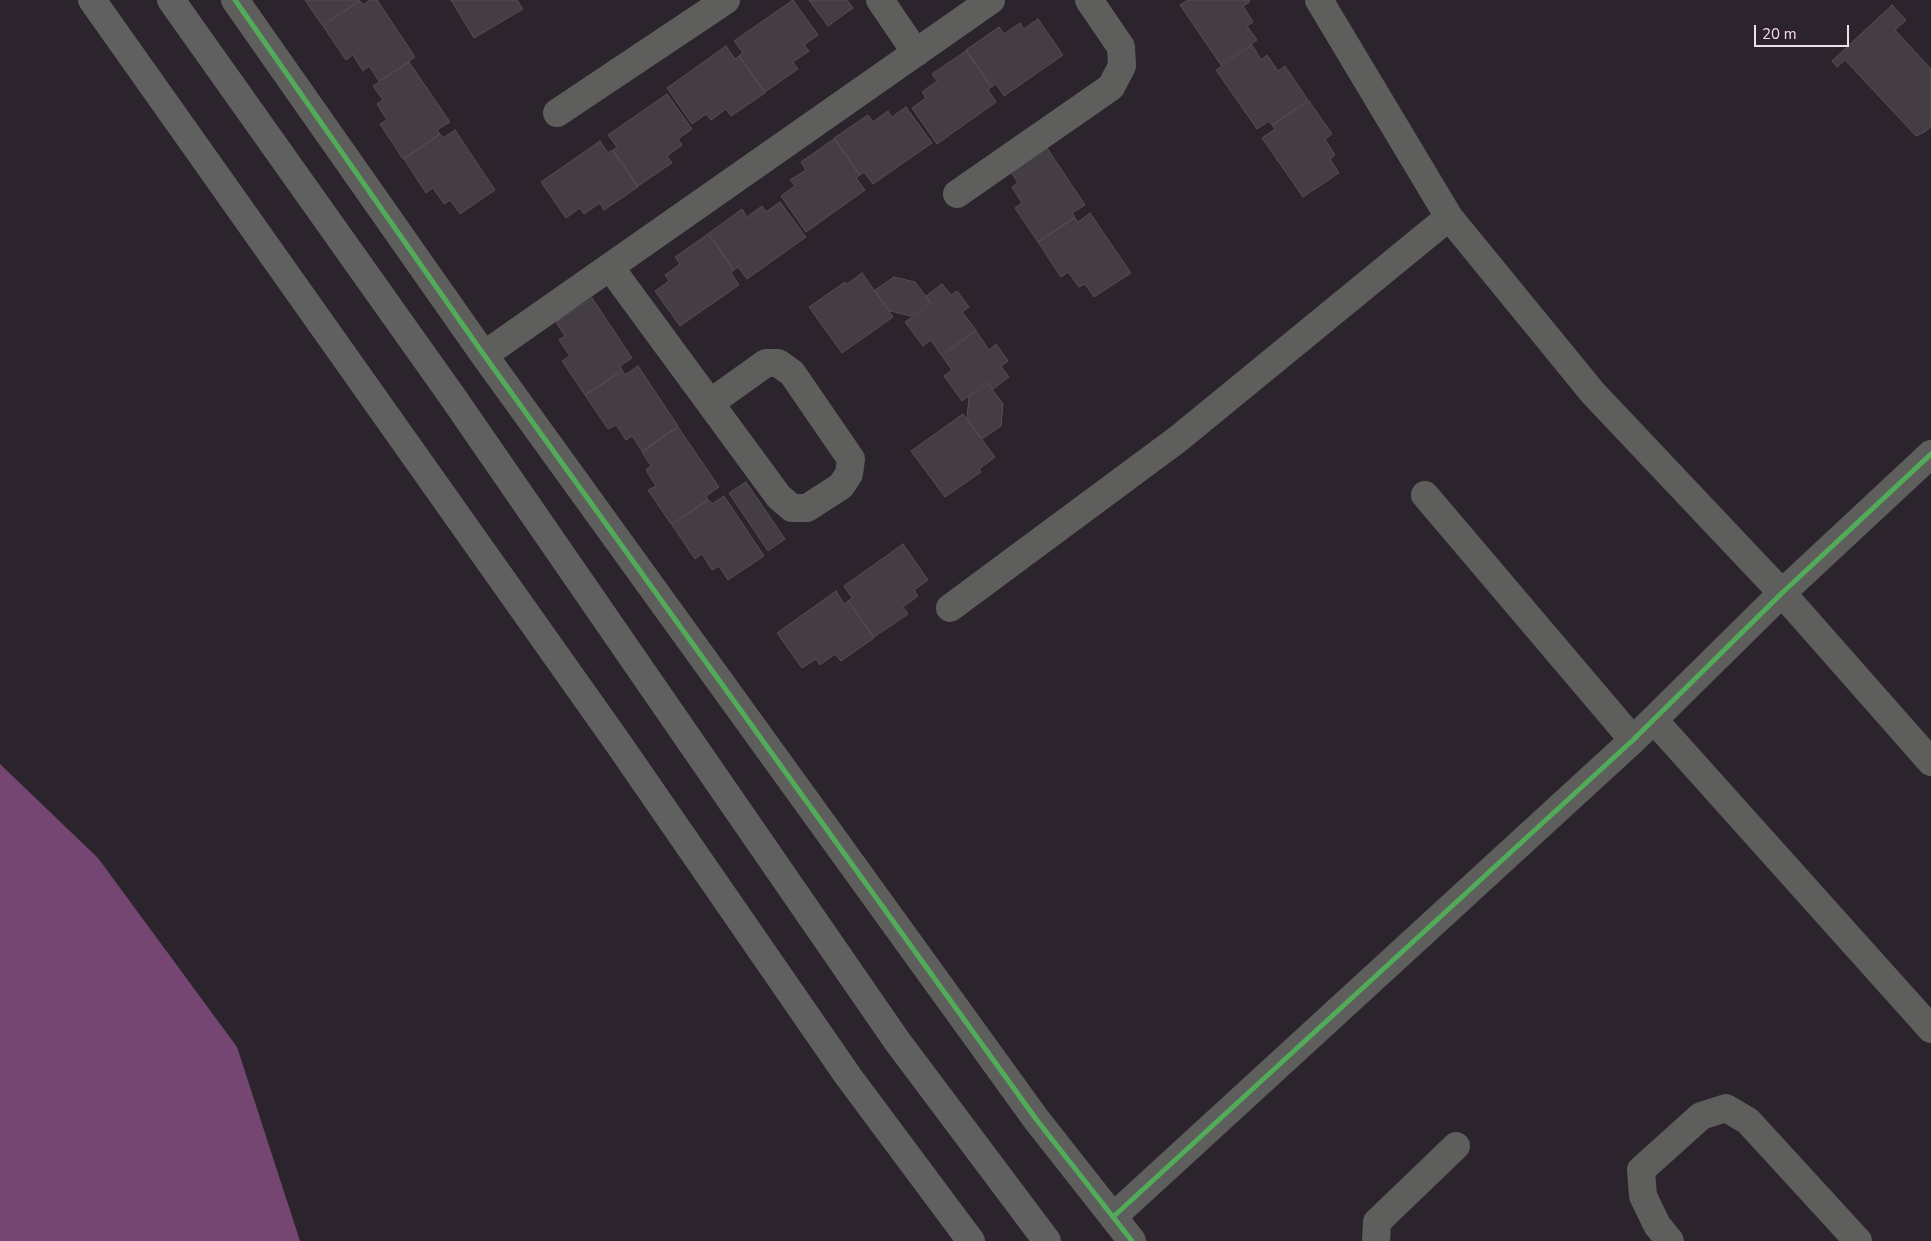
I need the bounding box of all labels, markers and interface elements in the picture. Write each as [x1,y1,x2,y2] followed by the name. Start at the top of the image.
[1756,15,1851,47] scale bar
[1762,24,1797,44] text: 20 m

